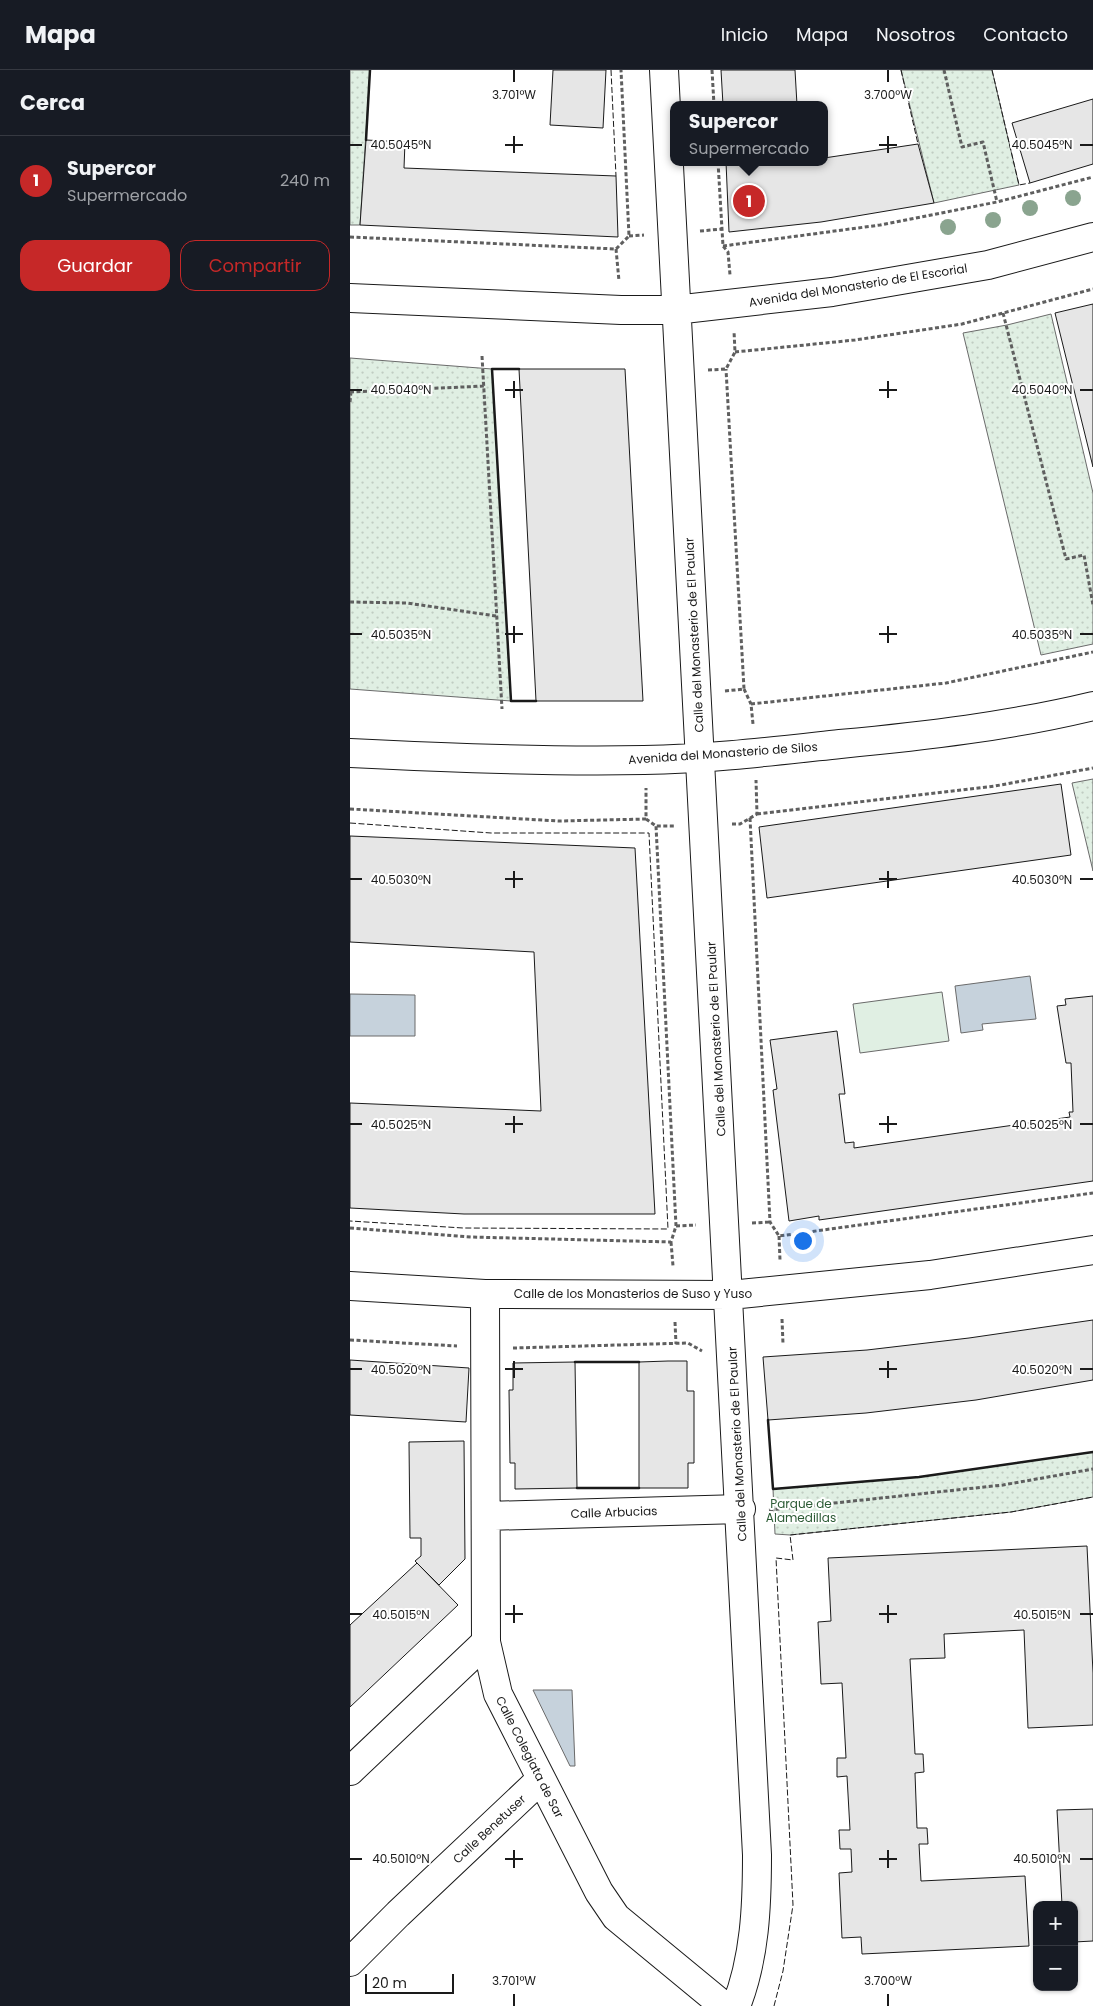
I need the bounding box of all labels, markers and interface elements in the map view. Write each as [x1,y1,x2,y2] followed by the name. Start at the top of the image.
[25,18,96,51] text: Mapa
[721,22,768,47] text: Inicio
[796,22,848,47] text: Mapa
[876,22,955,47] text: Nosotros
[983,22,1068,47] text: Contacto
[492,86,536,103] text: 3.701°W
[864,86,912,103] text: 3.700°W
[20,88,85,117] text: Cerca
[670,101,828,166] popup
[689,108,778,135] text: Supercor
[370,136,432,153] text: 40.5045°N
[1011,136,1073,153] text: 40.5045°N
[689,137,809,160] text: Supermercado
[67,155,156,182] text: Supercor
[33,169,39,192] text: 1
[280,169,330,192] text: 240 m
[733,182,765,220] pin: 1
[67,184,187,207] text: Supermercado
[20,240,170,291] button: Guardar
[180,240,330,291] button: Compartir
[747,259,969,311] street label: Avenida del Monasterio de El Escorial
[370,381,432,398] text: 40.5040°N
[1011,381,1073,398] text: 40.5040°N
[680,537,708,733] street label: Calle del Monasterio de El Paular
[371,626,431,643] text: 40.5035°N
[1012,626,1072,643] text: 40.5035°N
[628,738,818,768] street label: Avenida del Monasterio de Silos
[371,871,431,888] text: 40.5030°N
[1012,871,1072,888] text: 40.5030°N
[702,941,730,1137] street label: Calle del Monasterio de El Paular
[371,1116,431,1133] text: 40.5025°N
[1012,1116,1072,1133] text: 40.5025°N
[790,1228,816,1254] your location
[514,1285,753,1302] street label: Calle de los Monasterios de Suso y Yuso
[723,1346,751,1542] street label: Calle del Monasterio de El Paular
[371,1361,431,1378] text: 40.5020°N
[1012,1361,1072,1378] text: 40.5020°N
[766,1495,836,1526] park label: Parque de Alamedillas
[570,1502,658,1522] street label: Calle Arbucias
[372,1606,430,1623] text: 40.5015°N
[1013,1606,1071,1623] text: 40.5015°N
[492,1693,568,1821] street label: Calle Colegiata de Sar
[449,1790,530,1867] street label: Calle Benetuser
[372,1850,430,1867] text: 40.5010°N
[1013,1850,1071,1867] text: 40.5010°N
[1033,1901,1078,1991] map controls
[1033,1901,1078,1946] button: +
[1033,1946,1078,1991] button: −
[365,1971,454,1994] scale bar
[492,1972,536,1989] text: 3.701°W
[864,1972,912,1989] text: 3.700°W
[372,1973,407,1993] text: 20 m

